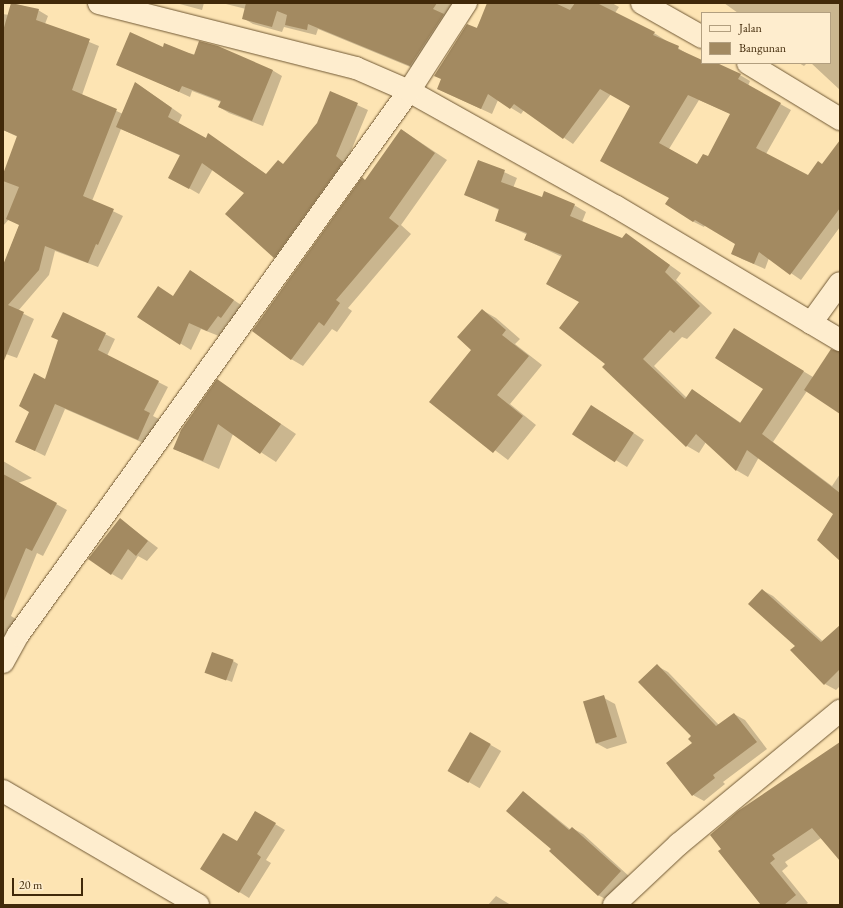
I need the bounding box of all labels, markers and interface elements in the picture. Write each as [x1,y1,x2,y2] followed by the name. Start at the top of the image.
[701,12,831,64] legend
[739,20,762,36] text: Jalan
[739,40,786,56] text: Bangunan
[14,870,85,896] scale bar
[19,877,42,893] text: 20 m

